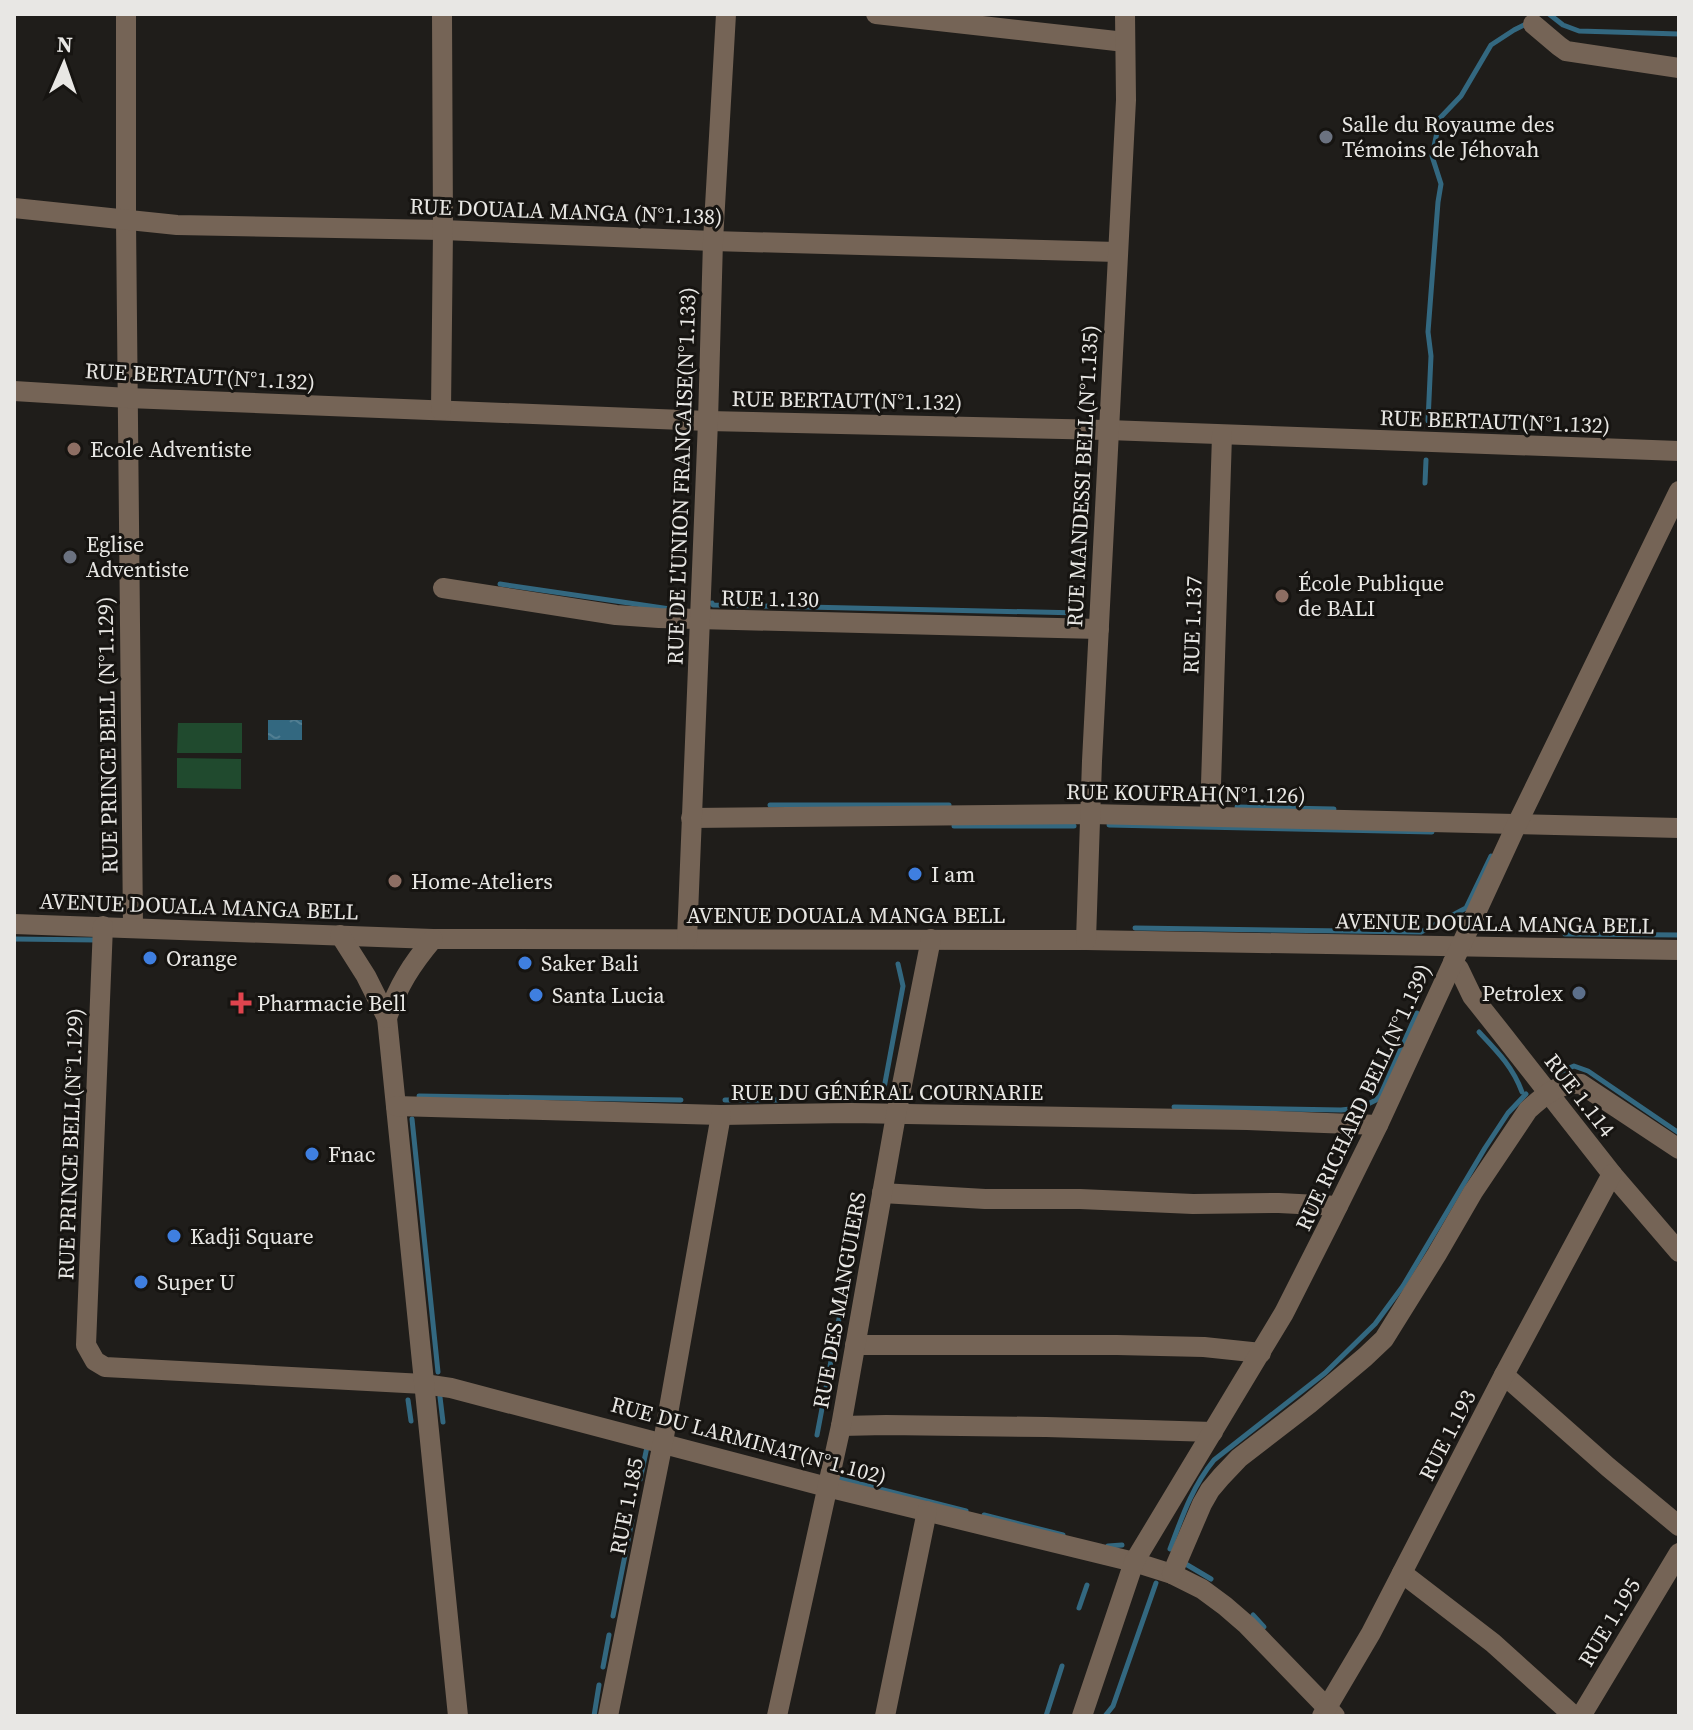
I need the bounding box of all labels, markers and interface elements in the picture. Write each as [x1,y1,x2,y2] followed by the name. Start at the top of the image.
[24,24,104,104] north arrow
[56,29,73,59] text: N
[1342,109,1554,164] place label: Salle du Royaume des Témoins de Jéhovah
[1317,128,1335,146] marker: Salle du Royaume des Témoins de Jéhovah
[409,191,723,231] street label: RUE DOUALA MANGA (N°1.138)
[659,287,703,665] street label: RUE DE L'UNION FRANCAISE(N°1.133)
[1059,324,1105,628] street label: RUE MANDESSI BELL(N°1.135)
[84,355,316,397] street label: RUE BERTAUT(N°1.132)
[731,383,963,417] street label: RUE BERTAUT(N°1.132)
[1379,402,1611,440] street label: RUE BERTAUT(N°1.132)
[90,434,252,464] place label: Ecole Adventiste
[65,440,83,458] marker: Ecole Adventiste
[86,529,189,584] place label: Eglise Adventiste
[61,548,79,566] marker: Eglise Adventiste
[1298,568,1444,623] place label: École Publique de BALI
[1175,575,1209,675] street label: RUE 1.137
[721,582,819,614] street label: RUE 1.130
[1273,587,1291,605] marker: École Publique de BALI
[90,596,124,874] street label: RUE PRINCE BELL (N°1.129)
[1066,776,1306,810] street label: RUE KOUFRAH(N°1.126)
[931,859,975,889] place label: I am
[906,865,924,883] marker: I am
[411,866,553,896] place label: Home-Ateliers
[386,872,404,890] marker: Home-Ateliers
[39,885,359,927] street label: AVENUE DOUALA MANGA BELL
[686,900,1006,930] street label: AVENUE DOUALA MANGA BELL
[1335,905,1655,941] street label: AVENUE DOUALA MANGA BELL
[166,943,237,973] place label: Orange
[541,948,639,978] place label: Saker Bali
[141,949,159,967] marker: Orange
[516,954,534,972] marker: Saker Bali
[1288,959,1438,1235] street label: RUE RICHARD BELL(N°1.139)
[1482,978,1563,1008] place label: Petrolex
[552,980,666,1010] place label: Santa Lucia
[1570,984,1588,1002] marker: Petrolex
[527,986,545,1004] marker: Santa Lucia
[257,988,406,1018] place label: Pharmacie Bell
[232,994,250,1012] marker: Pharmacie Bell
[50,1008,90,1280] street label: RUE PRINCE BELL(N°1.129)
[1538,1047,1622,1143] street label: RUE 1.114
[731,1077,1043,1107] street label: RUE DU GÉNÉRAL COURNARIE
[328,1139,376,1169] place label: Fnac
[303,1145,321,1163] marker: Fnac
[805,1189,873,1411] street label: RUE DES MANGUIERS
[190,1221,314,1251] place label: Kadji Square
[165,1227,183,1245] marker: Kadji Square
[157,1267,235,1297] place label: Super U
[132,1273,150,1291] marker: Super U
[1411,1384,1483,1486] street label: RUE 1.193
[608,1389,890,1491] street label: RUE DU LARMINAT(N°1.102)
[602,1455,650,1557] street label: RUE 1.185
[1571,1572,1647,1672] street label: RUE 1.195

